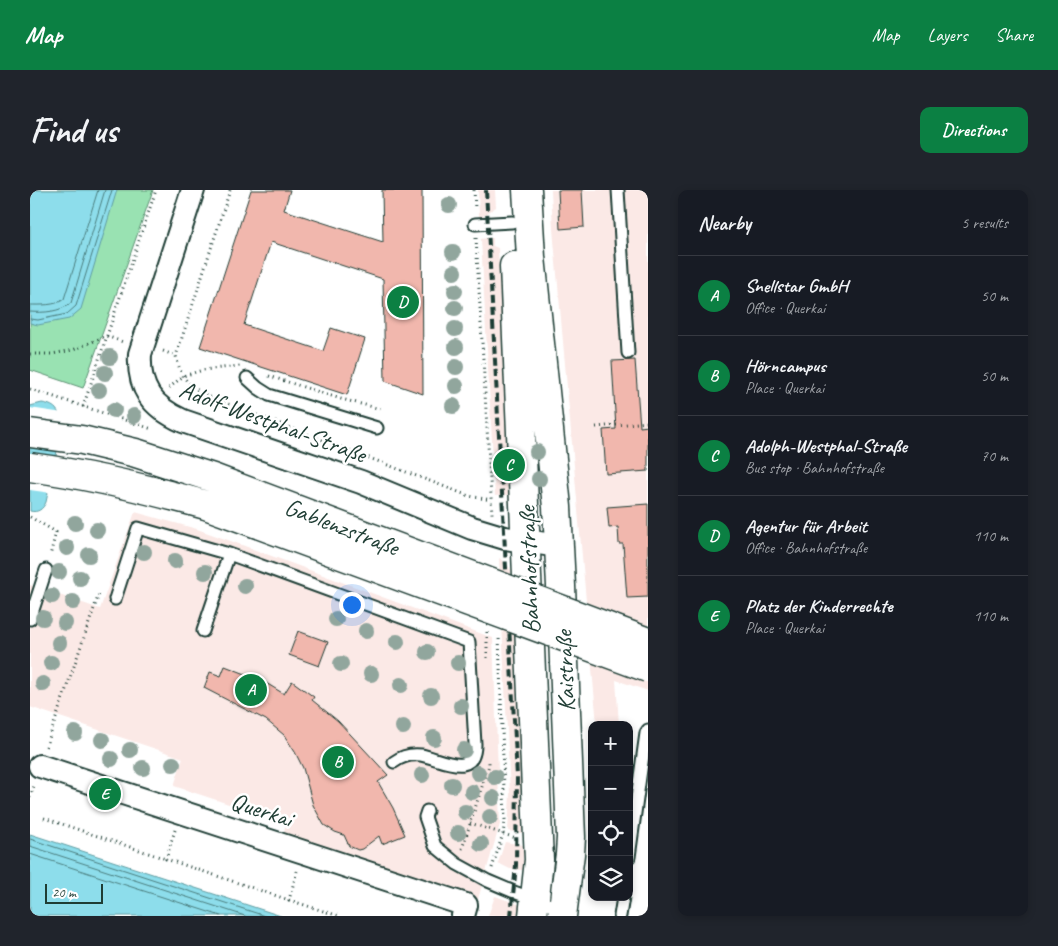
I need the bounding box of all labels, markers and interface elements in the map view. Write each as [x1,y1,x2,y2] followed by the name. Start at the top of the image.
[25,20,62,50] text: Map
[872,24,900,46] text: Map
[928,24,967,46] text: Layers
[995,24,1033,46] text: Share
[920,107,1028,153] button: Directions
[30,108,117,153] text: Find us
[698,210,751,236] text: Nearby
[961,213,1008,233] text: 5 results
[745,274,848,298] text: Snellstar GmbH
[387,283,419,321] pin: D
[710,286,718,306] text: A
[981,286,1008,306] text: 50 m
[745,298,825,318] text: Office · Querkai
[745,354,826,378] text: Hörncampus
[710,366,718,386] text: B
[981,366,1008,386] text: 50 m
[175,373,372,471] street label: Adolf-Westphal-Straße
[745,378,824,398] text: Place · Querkai
[745,434,907,458] text: Adolph-Westphal-Straße
[493,446,525,484] pin: C
[710,446,718,466] text: C
[981,446,1008,466] text: 70 m
[745,458,884,478] text: Bus stop · Bahnhofstraße
[280,491,405,564] street label: Gablenzstraße
[511,503,547,635] street label: Bahnhofstraße
[745,514,867,538] text: Agentur für Arbeit
[709,526,719,546] text: D
[974,526,1008,546] text: 110 m
[745,538,867,558] text: Office · Bahnhofstraße
[339,592,365,618] your location
[745,594,893,618] text: Platz der Kinderrechte
[710,606,718,626] text: E
[974,606,1008,626] text: 110 m
[745,618,824,638] text: Place · Querkai
[548,628,582,712] street label: Kaistraße
[235,671,267,709] pin: A
[588,721,633,901] map controls
[588,721,633,766] button: +
[322,743,354,781] pin: B
[588,766,633,811] button: −
[89,775,121,813] pin: E
[227,785,300,836] street label: Querkai
[588,811,633,856] button: locate
[588,856,633,901] button: layers
[45,881,102,904] scale bar
[52,884,76,901] text: 20 m

